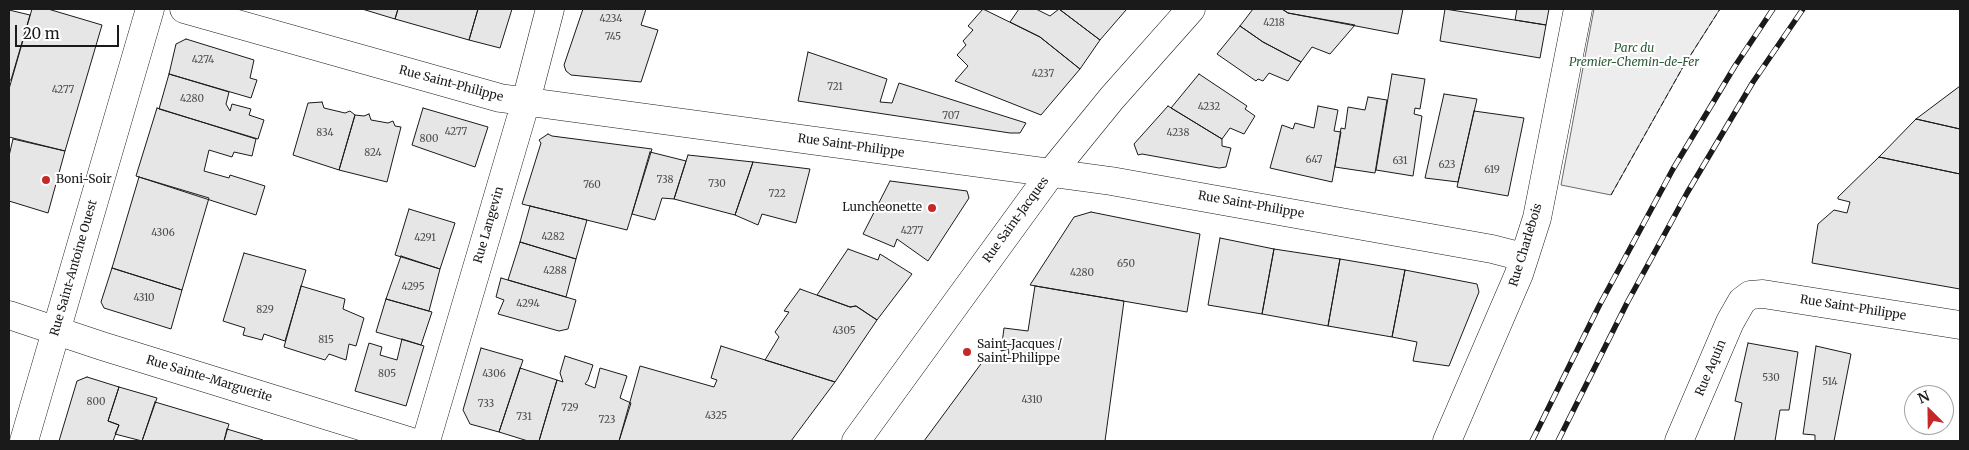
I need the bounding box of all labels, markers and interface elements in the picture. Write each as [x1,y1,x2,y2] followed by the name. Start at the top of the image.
[600,13,622,25] house number: 4234
[18,15,121,47] scale bar
[1263,17,1285,29] house number: 4218
[23,24,60,43] text: 20 m
[605,31,621,43] house number: 745
[1569,42,1699,70] park label: Parc du Premier-Chemin-de-Fer
[192,54,214,66] house number: 4274
[397,63,505,105] street label: Rue Saint-Philippe
[1032,68,1054,80] house number: 4237
[827,81,843,93] house number: 721
[52,84,74,96] house number: 4277
[180,93,204,105] house number: 4280
[1198,101,1220,113] house number: 4232
[942,110,960,122] house number: 707
[445,126,467,138] house number: 4277
[316,127,334,139] house number: 834
[1167,127,1189,139] house number: 4238
[797,131,905,161] street label: Rue Saint-Philippe
[420,133,438,145] house number: 800
[364,147,382,159] house number: 824
[1306,154,1322,166] house number: 647
[1392,155,1408,167] house number: 631
[1439,159,1455,171] house number: 623
[1484,164,1500,176] house number: 619
[56,173,112,187] place label: Boni-Soir
[40,174,52,186] marker: Boni-Soir
[656,174,674,186] house number: 738
[980,174,1052,266] street label: Rue Saint-Jacques
[708,178,726,190] house number: 730
[583,179,601,191] house number: 760
[471,185,507,265] street label: Rue Langevin
[768,188,786,200] house number: 722
[1197,189,1305,221] street label: Rue Saint-Philippe
[48,198,100,338] street label: Rue Saint-Antoine Ouest
[842,201,922,215] place label: Luncheonette
[926,202,938,214] marker: Luncheonette
[1507,202,1545,288] street label: Rue Charlebois
[901,225,923,237] house number: 4277
[151,227,175,239] house number: 4306
[541,231,565,243] house number: 4282
[414,232,436,244] house number: 4291
[1117,258,1135,270] house number: 650
[543,265,567,277] house number: 4288
[1070,267,1094,279] house number: 4280
[401,281,425,293] house number: 4295
[133,292,155,304] house number: 4310
[1799,292,1907,324] street label: Rue Saint-Philippe
[516,298,540,310] house number: 4294
[256,304,274,316] house number: 829
[833,325,855,337] house number: 4305
[318,334,334,346] house number: 815
[977,338,1062,366] place label: Saint-Jacques / Saint-Philippe
[1693,338,1729,398] street label: Rue Aquin
[961,346,973,358] marker: Saint-Jacques / Saint-Philippe
[144,353,274,405] street label: Rue Sainte-Marguerite
[378,368,396,380] house number: 805
[482,368,506,380] house number: 4306
[1762,372,1780,384] house number: 530
[1822,376,1838,388] house number: 514
[1904,385,1954,435] north arrow
[1915,387,1932,408] text: N
[1021,394,1043,406] house number: 4310
[87,396,105,408] house number: 800
[478,398,494,410] house number: 733
[561,402,579,414] house number: 729
[705,410,727,422] house number: 4325
[516,411,532,423] house number: 731
[599,414,615,426] house number: 723

